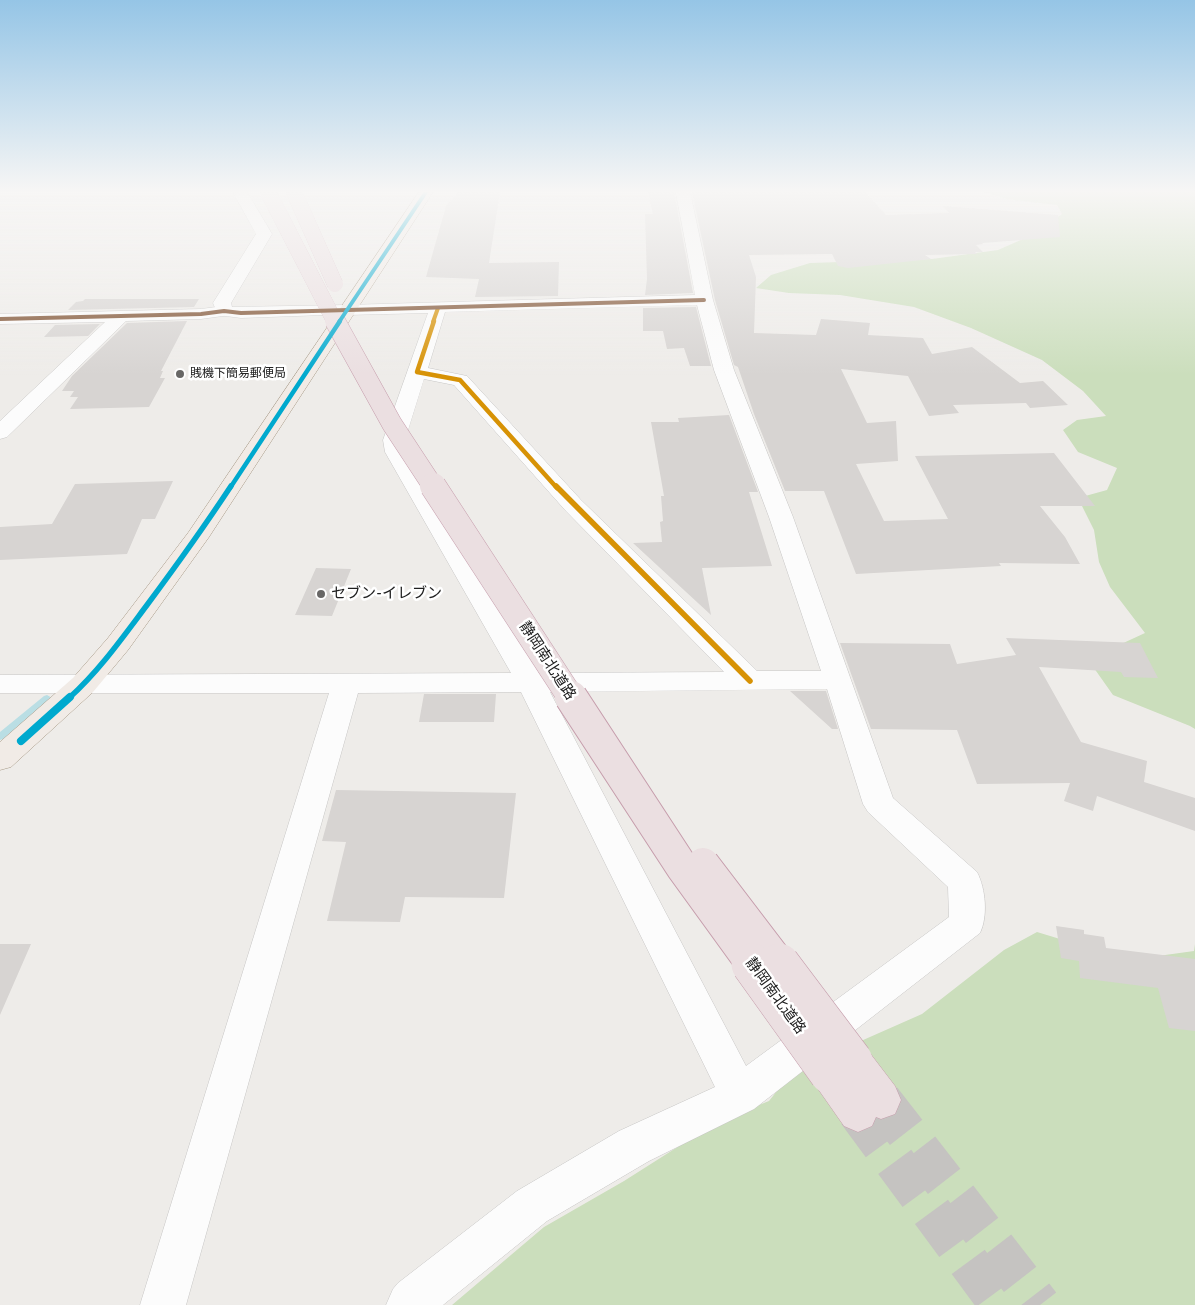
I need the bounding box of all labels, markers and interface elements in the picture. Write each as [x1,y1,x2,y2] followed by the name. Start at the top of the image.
[190,367,286,381] place label: 賎機下簡易郵便局
[174,368,186,380] marker: 賎機下簡易郵便局
[331,585,442,603] place label: セブン-イレブン
[315,588,327,600] marker: セブン-イレブン
[515,618,579,704] street label: 静岡南北道路
[741,954,809,1038] street label: 静岡南北道路

